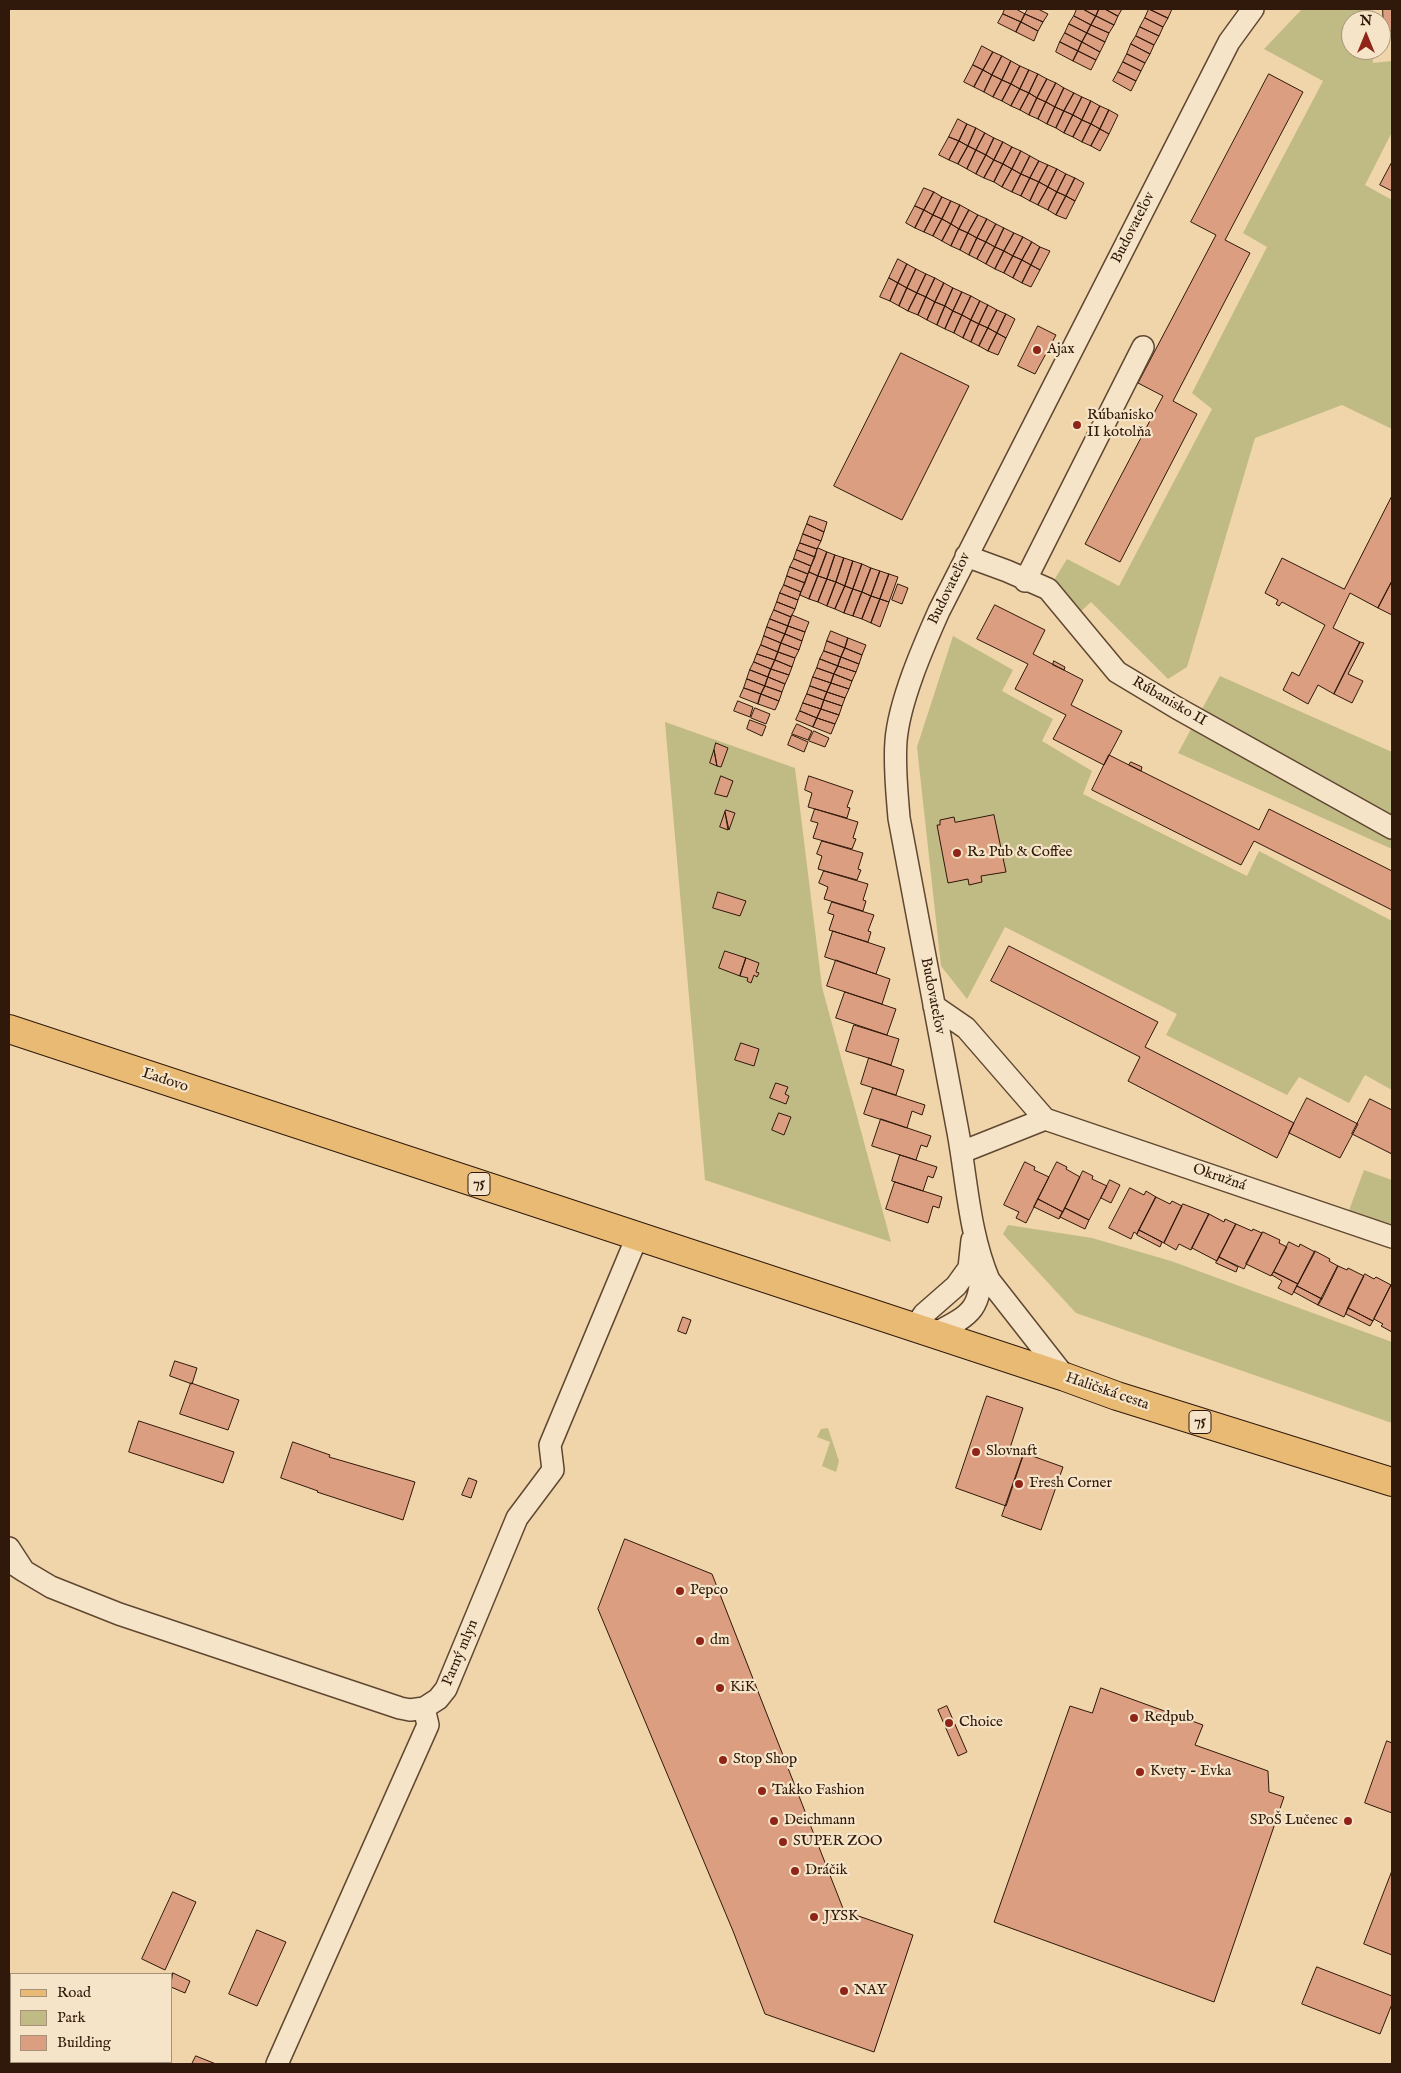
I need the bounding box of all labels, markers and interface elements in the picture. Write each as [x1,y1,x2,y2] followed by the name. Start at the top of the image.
[1341,10,1391,60] north arrow
[1360,12,1372,30] text: N
[1108,189,1160,267] street label: Budovateľov
[1047,341,1074,359] place label: Ajax
[1031,344,1043,356] marker: Ajax
[1087,407,1154,442] place label: Rúbanisko II kotolňa
[1071,419,1083,431] marker: Rúbanisko II kotolňa
[925,550,975,628] street label: Budovateľov
[1129,673,1209,731] street label: Rúbanisko II
[967,844,1072,862] place label: R2 Pub & Coffee
[951,847,963,859] marker: R2 Pub & Coffee
[916,956,948,1036] street label: Budovateľov
[140,1065,190,1097] street label: Ľadovo
[1190,1161,1248,1195] street label: Okružná
[468,1172,490,1196] road number: 75
[1063,1369,1151,1415] street label: Haličská cesta
[1189,1410,1211,1434] road number: 75
[986,1443,1037,1461] place label: Slovnaft
[970,1446,982,1458] marker: Slovnaft
[1029,1475,1112,1493] place label: Fresh Corner
[1013,1478,1025,1490] marker: Fresh Corner
[690,1582,728,1600] place label: Pepco
[674,1585,686,1597] marker: Pepco
[439,1617,483,1689] street label: Parný mlyn
[710,1632,730,1650] place label: dm
[694,1635,706,1647] marker: dm
[730,1679,756,1697] place label: KiK
[714,1682,726,1694] marker: KiK
[1144,1709,1194,1727] place label: Redpub
[1128,1712,1140,1724] marker: Redpub
[959,1714,1003,1732] place label: Choice
[943,1717,955,1729] marker: Choice
[733,1751,797,1769] place label: Stop Shop
[717,1754,729,1766] marker: Stop Shop
[1150,1763,1231,1781] place label: Kvety - Evka
[1134,1766,1146,1778] marker: Kvety - Evka
[772,1782,865,1800] place label: Takko Fashion
[756,1785,768,1797] marker: Takko Fashion
[784,1812,855,1830] place label: Deichmann
[1250,1812,1338,1830] place label: SPoŠ Lučenec
[768,1815,780,1827] marker: Deichmann
[1342,1815,1354,1827] marker: SPoŠ Lučenec
[793,1833,882,1851] place label: SUPER ZOO
[777,1836,789,1848] marker: SUPER ZOO
[805,1862,848,1880] place label: Dráčik
[789,1865,801,1877] marker: Dráčik
[824,1908,859,1926] place label: JYSK
[808,1911,820,1923] marker: JYSK
[10,1973,172,2063] legend
[854,1982,887,2000] place label: NAY
[57,1983,91,2002] text: Road
[838,1985,850,1997] marker: NAY
[57,2008,86,2027] text: Park
[57,2033,111,2052] text: Building

